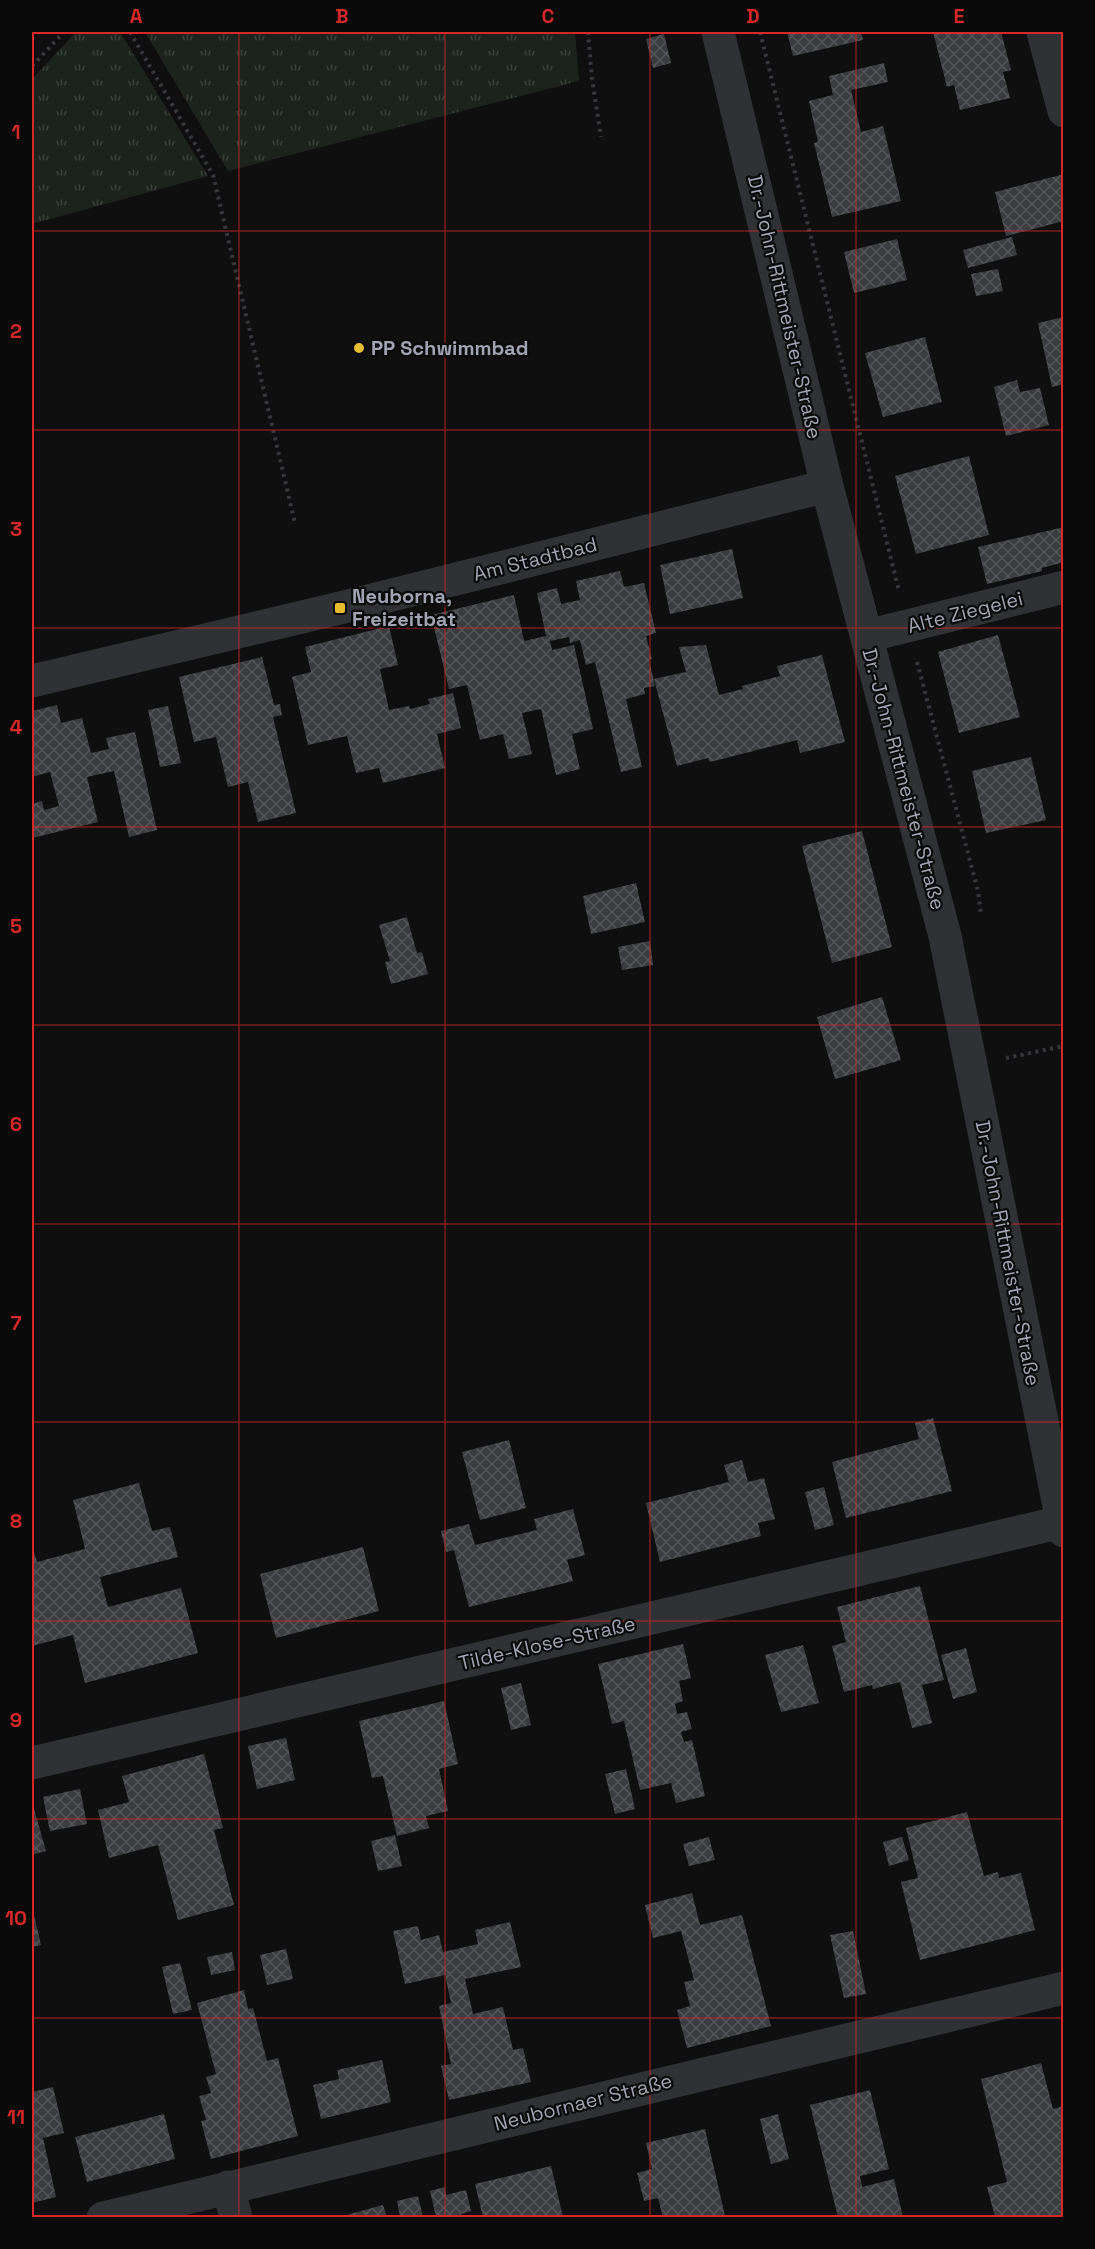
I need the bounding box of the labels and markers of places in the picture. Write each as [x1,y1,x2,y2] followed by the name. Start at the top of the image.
[371,335,528,361] place label: PP Schwimmbad
[352,341,366,355] marker: PP Schwimmbad
[352,583,456,632] place label: Neuborna, Freizeitbat
[333,601,347,615] marker: Neuborna, Freizeitbat

